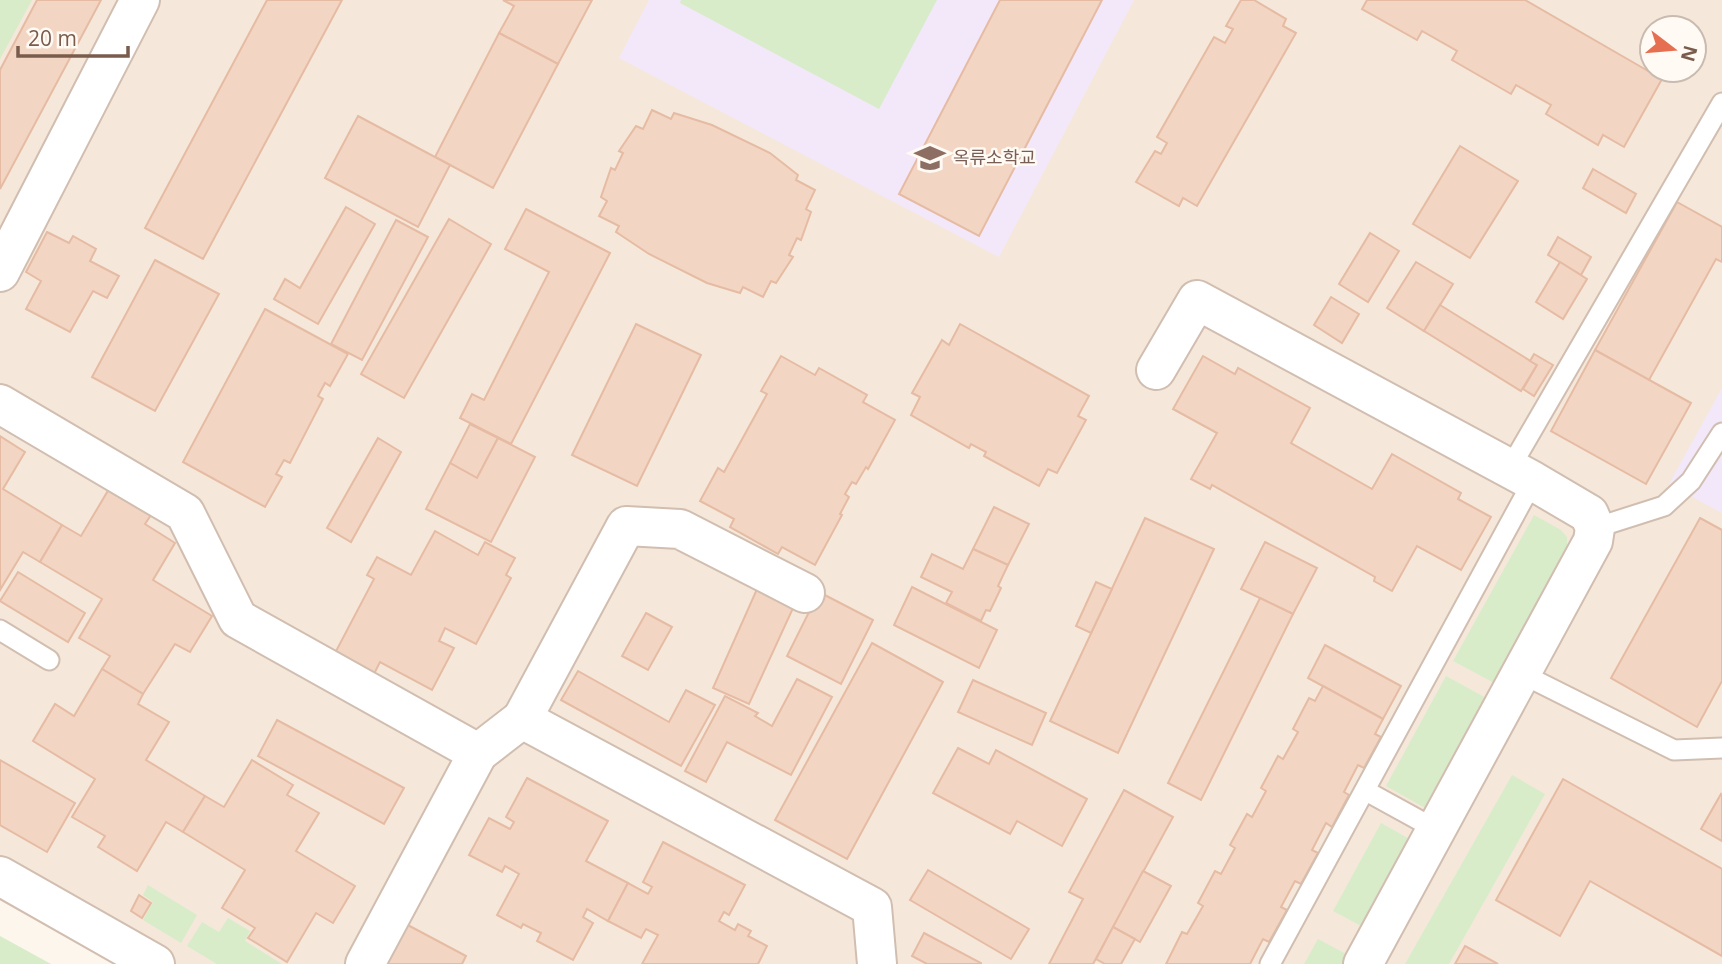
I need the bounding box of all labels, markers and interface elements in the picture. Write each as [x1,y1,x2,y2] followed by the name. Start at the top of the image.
[18,14,128,58] scale bar
[1638,14,1708,84] north arrow
[28,24,77,52] text: 20 m
[1675,43,1704,65] text: N
[913,141,947,175] school or university icon: 옥류소학교
[953,145,1036,169] place label: 옥류소학교

